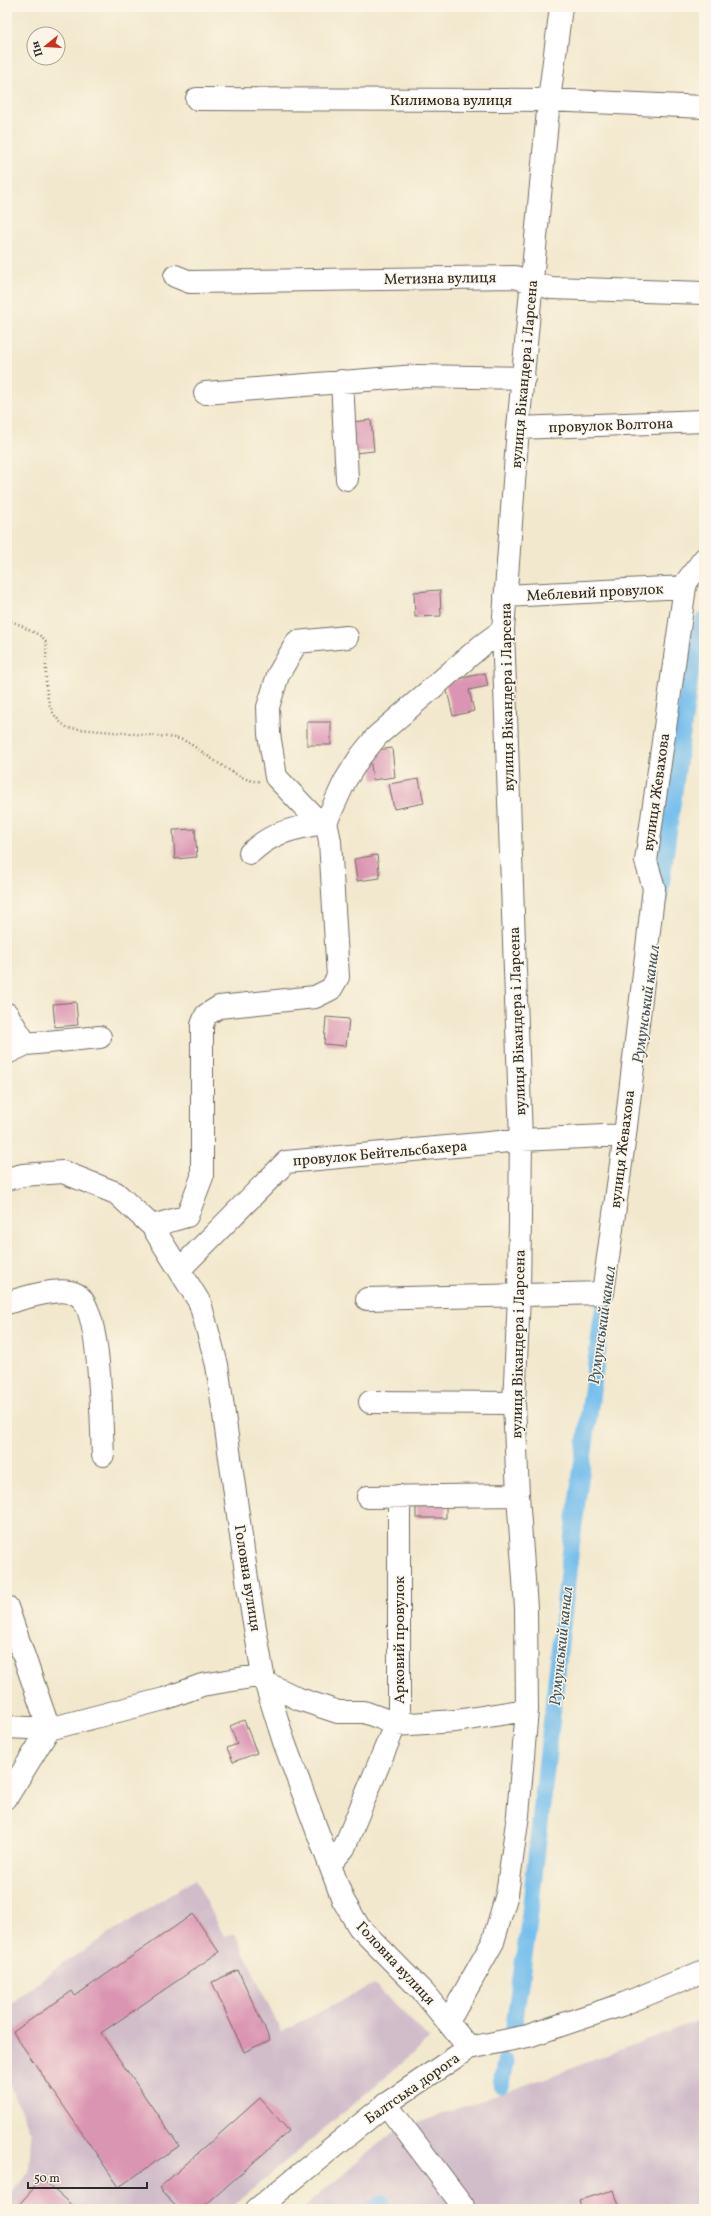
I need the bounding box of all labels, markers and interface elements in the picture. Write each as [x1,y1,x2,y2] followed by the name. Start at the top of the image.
[26,26,66,66] north arrow
[28,39,47,58] text: Пн
[390,91,512,112] street label: Килимова вулиця
[384,268,497,291] street label: Метизна вулиця
[507,279,544,469] street label: вулиця Вікандера і Ларсена
[548,414,674,439] street label: провулок Волтона
[526,579,664,608] street label: Меблевий провулок
[496,602,521,792] street label: вулиця Вікандера і Ларсена
[639,732,676,852] street label: вулиця Жевахова
[505,926,532,1116] street label: вулиця Вікандера і Ларсена
[628,943,666,1065] water label: Румунський канал
[606,1089,641,1209] street label: вулиця Жевахова
[292,1136,468,1173] street label: провулок Бейтельсбахера
[507,1249,532,1439] street label: вулиця Вікандера і Ларсена
[584,1264,622,1386] water label: Румунський канал
[228,1523,265,1633] street label: Головна вулиця
[390,1576,411,1704] street label: Арковий провулок
[545,1585,579,1707] water label: Румунський канал
[350,1917,439,2011] street label: Головна вулиця
[361,2049,465,2130] street label: Балтська дорога
[28,2164,147,2190] scale bar
[34,2171,60,2187] text: 50 m

